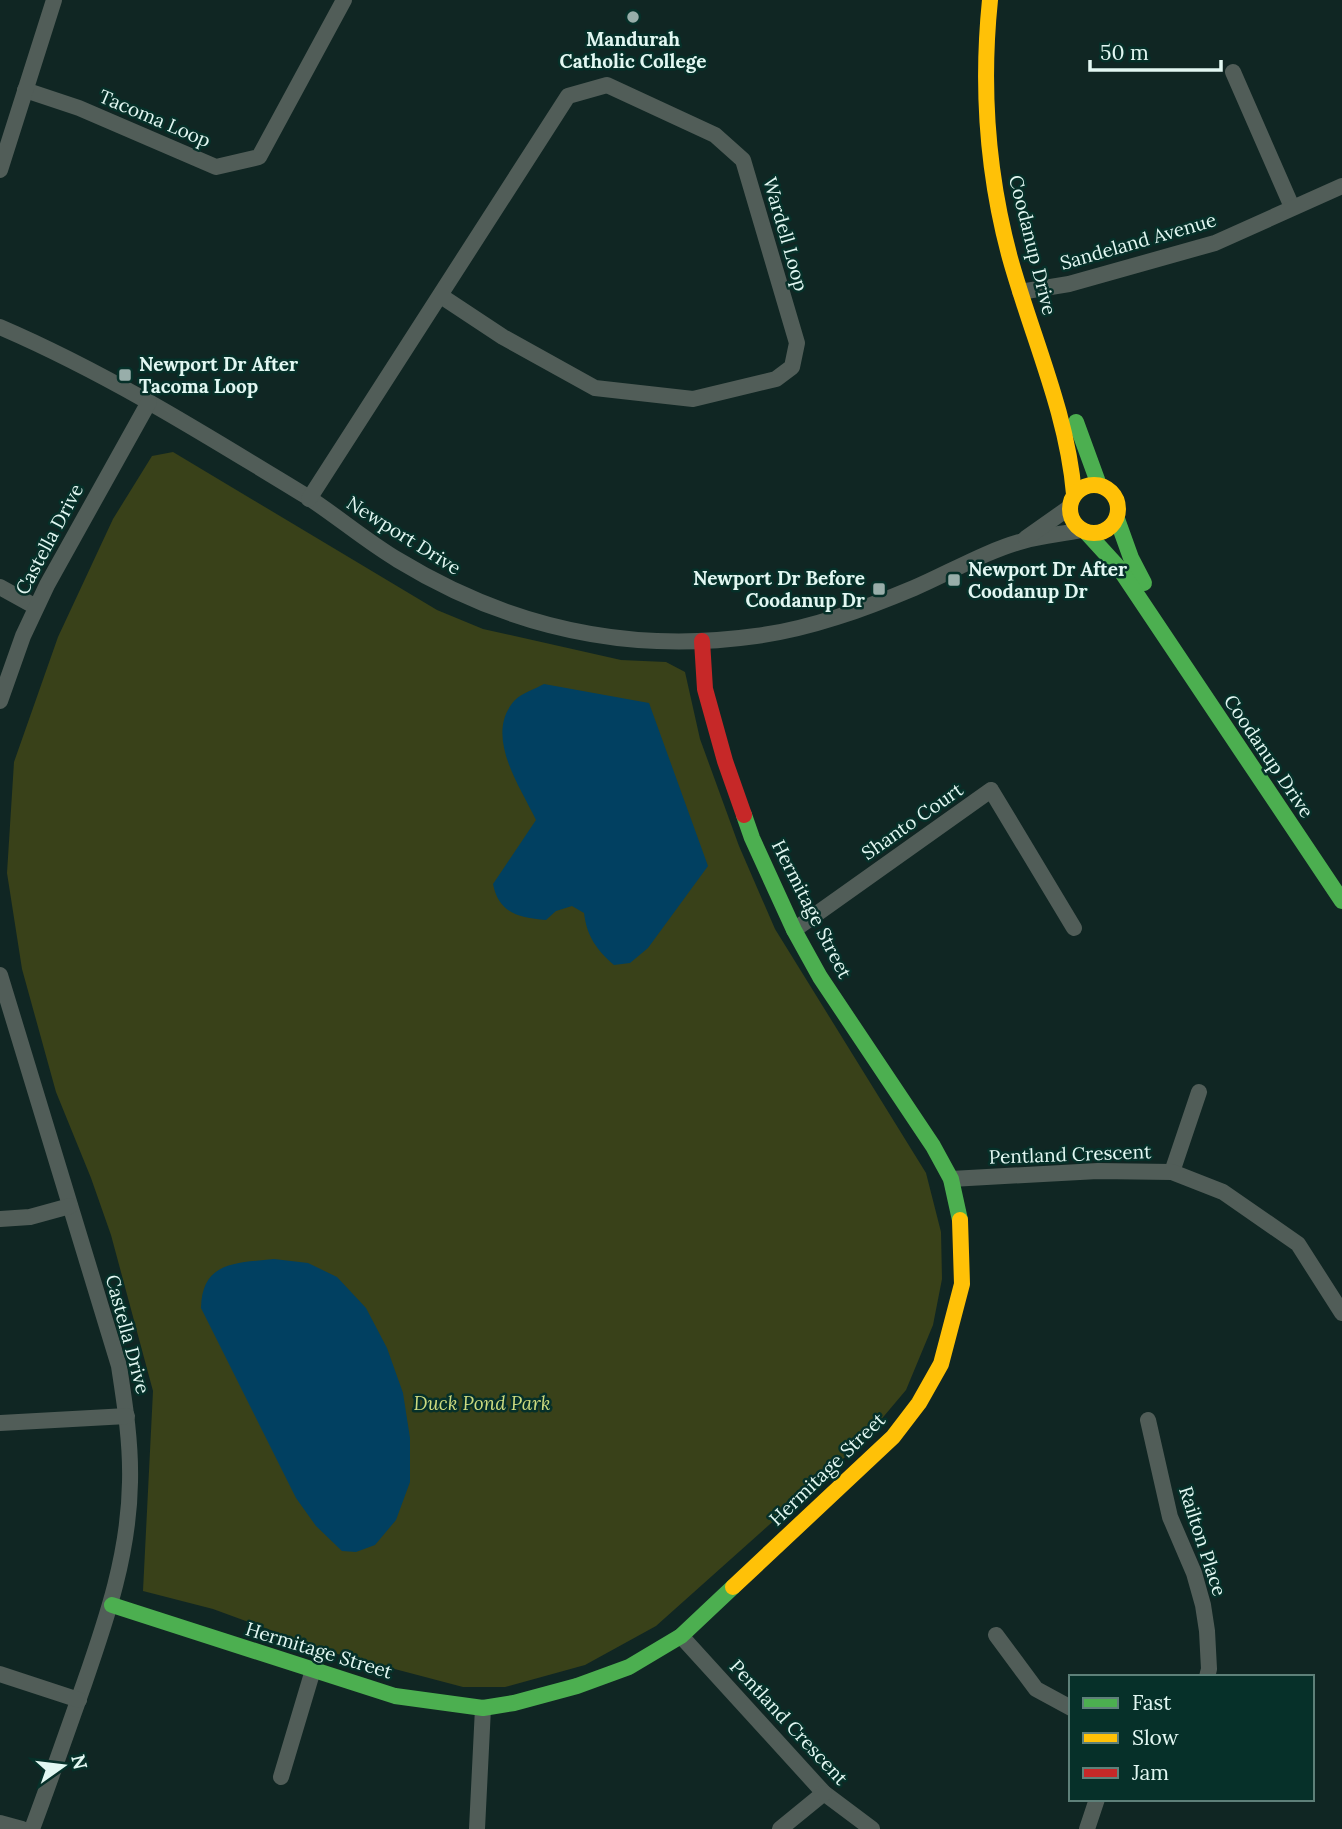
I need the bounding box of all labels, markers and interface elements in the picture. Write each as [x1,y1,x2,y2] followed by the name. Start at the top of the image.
[625,9,641,25] marker: Mandurah Catholic College
[560,27,706,73] place label: Mandurah Catholic College
[1090,28,1221,72] scale bar
[1100,39,1149,66] text: 50 m
[96,84,214,152] street label: Tacoma Loop
[1004,173,1062,317] street label: Coodanup Drive
[758,174,814,294] street label: Wardell Loop
[1057,207,1219,275] street label: Sandeland Avenue
[139,352,298,398] place label: Newport Dr After Tacoma Loop
[117,367,133,383] marker: Newport Dr After Tacoma Loop
[10,479,88,599] street label: Castella Drive
[342,490,466,580] street label: Newport Drive
[968,557,1127,603] place label: Newport Dr After Coodanup Dr
[693,566,865,612] place label: Newport Dr Before Coodanup Dr
[946,572,962,588] marker: Newport Dr After Coodanup Dr
[871,581,887,597] marker: Newport Dr Before Coodanup Dr
[1219,690,1319,822] street label: Coodanup Drive
[857,777,968,865] street label: Shanto Court
[767,836,858,983] street label: Hermitage Street
[988,1139,1152,1169] street label: Pentland Crescent
[101,1272,155,1396] street label: Castella Drive
[413,1391,551,1415] park label: Duck Pond Park
[764,1407,891,1531] street label: Hermitage Street
[1174,1483,1232,1599] street label: Railton Place
[243,1616,396,1684] street label: Hermitage Street
[725,1654,854,1790] street label: Pentland Crescent
[1069,1675,1314,1801] legend
[1132,1689,1172,1716] text: Fast
[1132,1724,1179,1751] text: Slow
[28,1731,98,1801] north arrow
[66,1752,93,1772] text: N
[1131,1759,1169,1786] text: Jam

